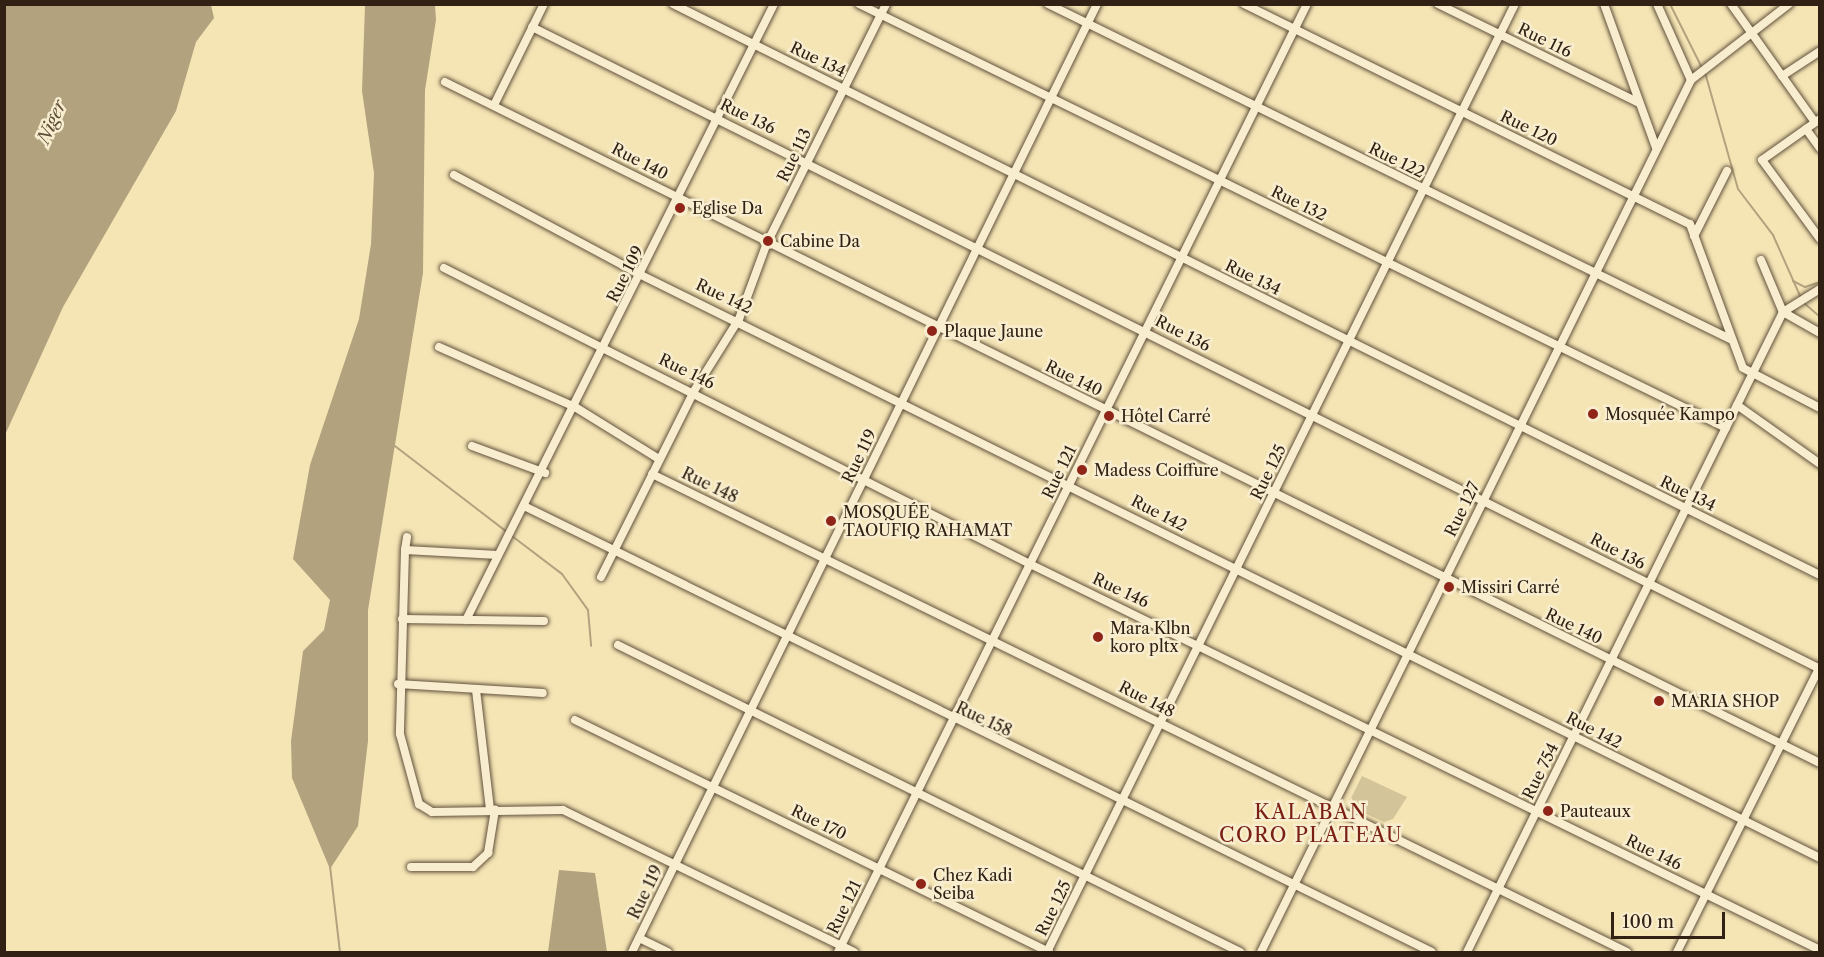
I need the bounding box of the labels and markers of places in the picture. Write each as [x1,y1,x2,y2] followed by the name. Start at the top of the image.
[692,198,763,218] place label: Eglise Da
[673,201,687,215] marker: Eglise Da
[780,231,860,251] place label: Cabine Da
[761,234,775,248] marker: Cabine Da
[944,321,1043,341] place label: Plaque Jaune
[925,324,939,338] marker: Plaque Jaune
[1605,404,1735,424] place label: Mosquée Kampo
[1121,406,1211,426] place label: Hôtel Carré
[1586,407,1600,421] marker: Mosquée Kampo
[1102,409,1116,423] marker: Hôtel Carré
[1094,460,1219,480] place label: Madess Coiffure
[1075,463,1089,477] marker: Madess Coiffure
[843,502,1012,540] place label: MOSQUÉE TAOUFIQ RAHAMAT
[824,514,838,528] marker: MOSQUÉE TAOUFIQ RAHAMAT
[1461,577,1560,597] place label: Missiri Carré
[1442,580,1456,594] marker: Missiri Carré
[1110,618,1191,656] place label: Mara Klbn koro pltx
[1091,630,1105,644] marker: Mara Klbn koro pltx
[1671,691,1780,711] place label: MARIA SHOP
[1652,694,1666,708] marker: MARIA SHOP
[1560,801,1631,821] place label: Pauteaux
[1541,804,1555,818] marker: Pauteaux
[933,865,1012,903] place label: Chez Kadi Seiba
[914,877,928,891] marker: Chez Kadi Seiba

